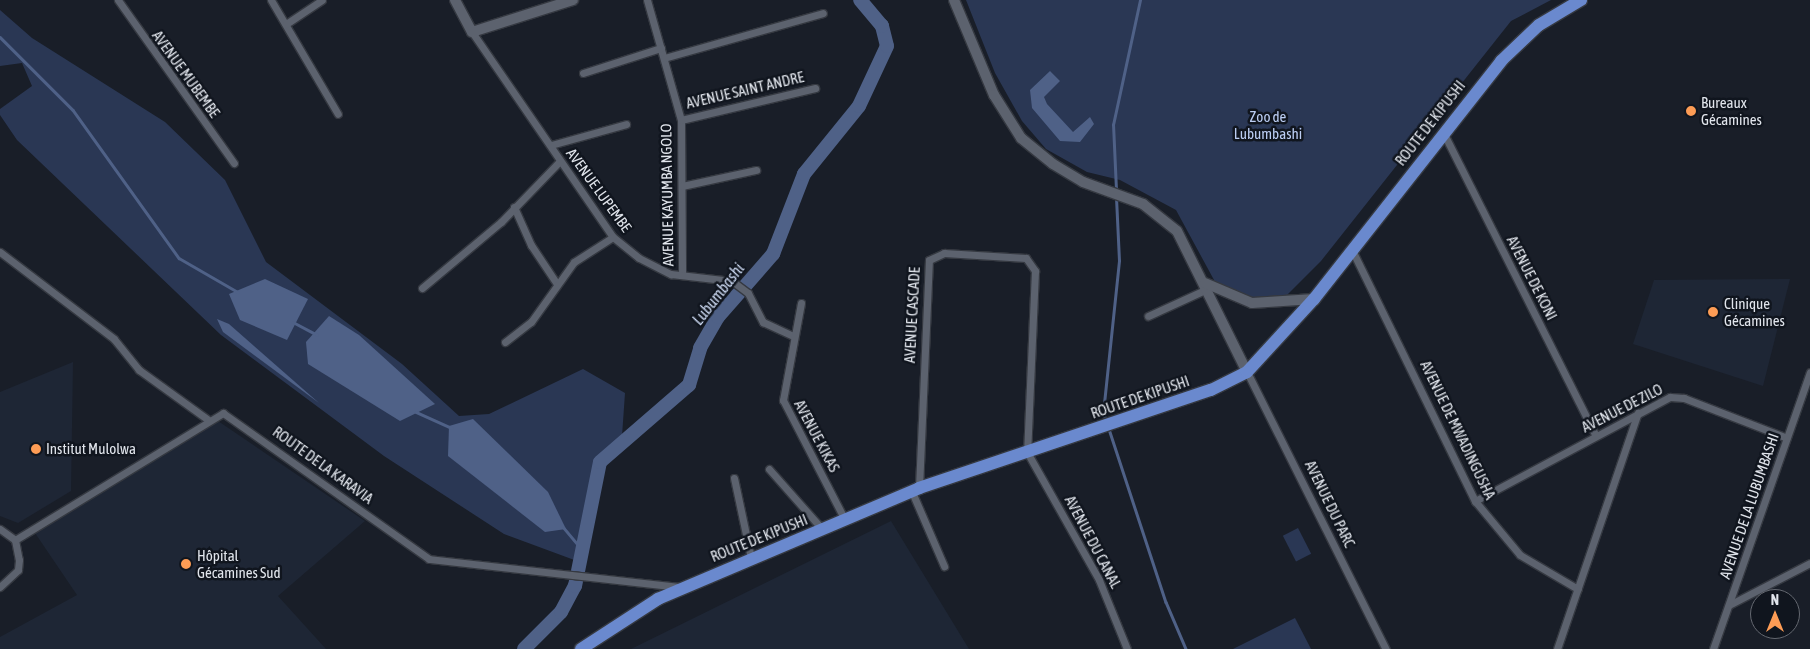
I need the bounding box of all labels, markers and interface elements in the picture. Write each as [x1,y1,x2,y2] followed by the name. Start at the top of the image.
[148,27,224,121] street label: AVENUE MUBEMBE
[684,68,806,112] street label: AVENUE SAINT ANDRE
[1391,77,1469,169] street label: ROUTE DE KIPUSHI
[1701,93,1762,128] place label: Bureaux Gécamines
[1685,105,1697,117] marker: Bureaux Gécamines
[1234,107,1302,142] park label: Zoo de Lubumbashi
[657,123,677,267] street label: AVENUE KAYUMBA NGOLO
[563,145,635,235] street label: AVENUE LUPEMBE
[1503,233,1561,323] street label: AVENUE DE KONI
[688,259,748,329] water label: Lubumbashi
[900,266,924,364] street label: AVENUE CASCADE
[1724,294,1785,329] place label: Clinique Gécamines
[1706,305,1720,319] marker: Clinique Gécamines
[1417,358,1499,502] street label: AVENUE DE MWADINGUSHA
[1088,372,1192,422] street label: ROUTE DE KIPUSHI
[1578,380,1666,436] street label: AVENUE DE ZILO
[790,397,844,475] street label: AVENUE KIKAS
[269,423,377,507] street label: ROUTE DE LA KARAVIA
[1716,431,1782,581] street label: AVENUE DE LA LUBUMBASHI
[46,440,136,458] place label: Institut Mulolwa
[30,443,42,455] marker: Institut Mulolwa
[1301,458,1359,550] street label: AVENUE DU PARC
[1061,493,1125,591] street label: AVENUE DU CANAL
[708,510,810,566] street label: ROUTE DE KIPUSHI
[197,546,281,581] place label: Hôpital Gécamines Sud
[179,557,193,571] marker: Hôpital Gécamines Sud
[1750,589,1800,639] north arrow
[1771,592,1779,608] text: N

